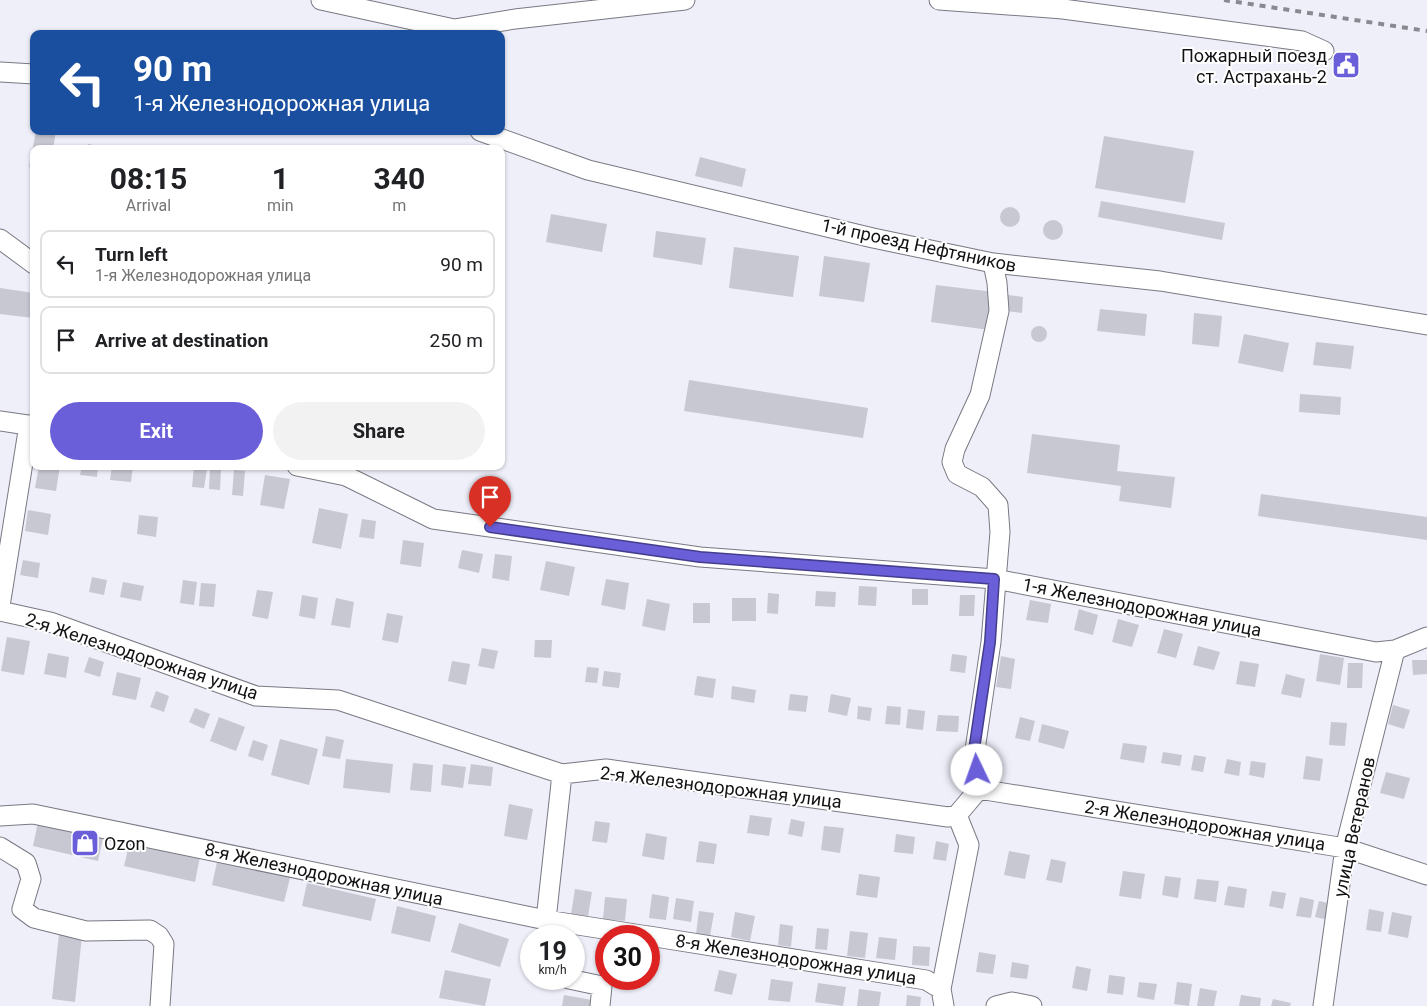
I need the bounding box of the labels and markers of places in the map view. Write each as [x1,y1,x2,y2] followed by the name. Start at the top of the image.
[1181,45,1327,87] place label: Пожарный поезд ст. Астрахань-2
[1331,50,1361,80] public building icon: Пожарный поезд ст. Астрахань-2
[469,476,511,527] pin
[70,828,100,858] shop icon: Ozon
[104,833,145,854] place label: Ozon

